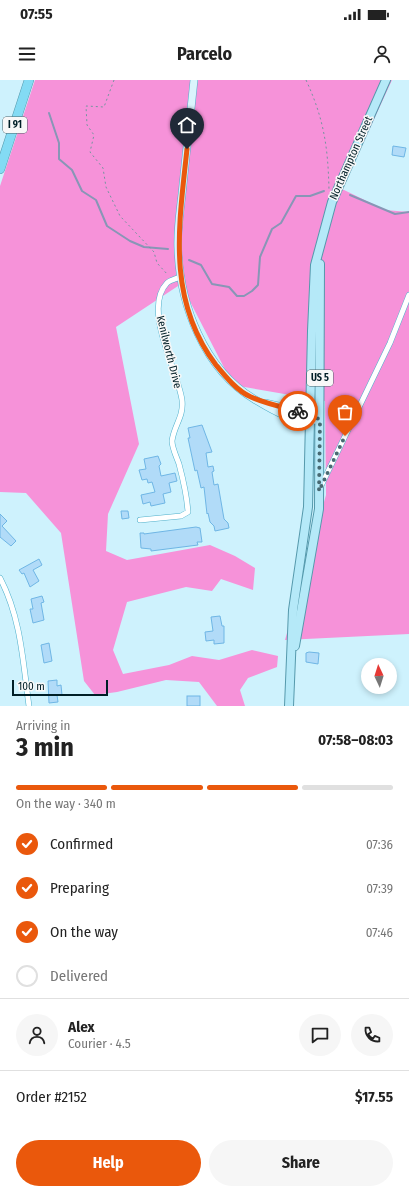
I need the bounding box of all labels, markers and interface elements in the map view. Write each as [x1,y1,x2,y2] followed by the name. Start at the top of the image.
[20,5,53,23] text: 07:55
[16,43,38,65] icon: menu
[177,43,232,65] text: Parcelo
[371,43,393,65] icon: person
[170,108,204,149] pin
[176,114,198,136] icon: home
[327,114,375,202] street label: Northampton Street
[3,117,27,133] road number: I 91
[154,314,184,390] street label: Kenilworth Drive
[307,370,333,386] road number: US 5
[278,391,318,431] courier
[328,395,362,436] pin
[287,400,309,422] icon: bike
[334,401,356,423] icon: bag
[361,658,397,694] north arrow
[361,658,397,694] map controls
[12,678,108,697] scale bar
[18,680,45,693] text: 100 m
[16,718,70,733] text: Arriving in
[318,731,393,749] text: 07:58–08:03
[16,732,74,763] text: 3 min
[16,796,116,811] text: On the way · 340 m
[16,833,38,855] icon: check
[50,835,113,853] text: Confirmed
[366,837,393,852] text: 07:36
[16,877,38,899] icon: check
[50,879,109,897] text: Preparing
[366,881,393,896] text: 07:39
[16,921,38,943] icon: check
[50,923,118,941] text: On the way
[366,925,393,940] text: 07:46
[50,967,108,985] text: Delivered
[16,1014,58,1056] button: person
[299,1014,341,1056] button: chat
[351,1014,393,1056] button: phone
[68,1018,95,1036] text: Alex
[68,1036,131,1051] text: Courier · 4.5
[16,1088,87,1106] text: Order #2152
[355,1088,393,1106] text: $17.55
[16,1140,201,1186] button: Help
[209,1140,393,1186] button: Share

